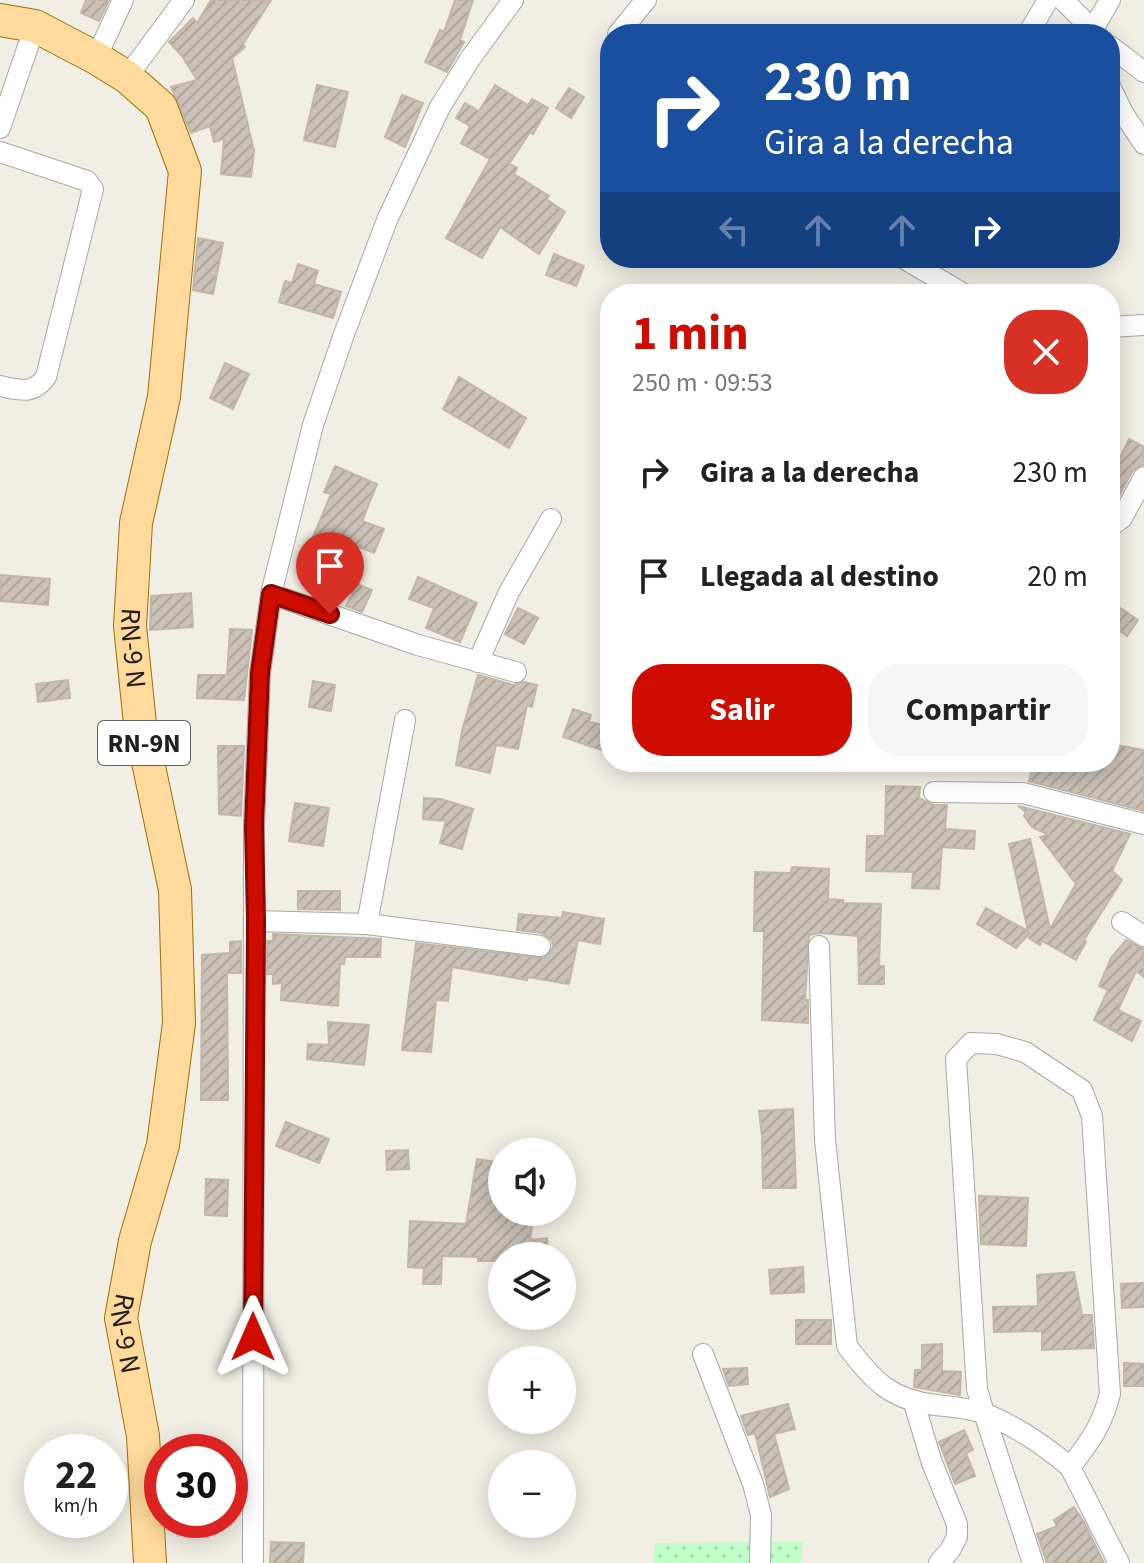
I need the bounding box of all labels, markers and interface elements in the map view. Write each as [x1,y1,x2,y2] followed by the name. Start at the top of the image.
[764,43,912,122] text: 230 m
[632,56,736,160] icon: right
[764,117,1014,168] text: Gira a la derecha
[712,208,756,252] icon: left
[796,208,840,252] icon: ahead
[880,208,924,252] icon: ahead
[964,208,1008,252] icon: right
[632,300,749,368] text: 1 min
[1004,310,1088,394] button: close
[632,364,773,401] text: 250 m · 09:53
[632,450,676,494] icon: right
[700,451,919,494] text: Gira a la derecha
[1012,451,1088,494] text: 230 m
[296,532,364,614] pin
[308,544,352,588] icon: arrive
[632,554,676,598] icon: arrive
[700,555,939,598] text: Llegada al destino
[1027,555,1088,598] text: 20 m
[110,607,156,690] street label: RN-9 N
[632,664,852,756] button: Salir
[868,664,1088,756] button: Compartir
[98,721,190,765] road number: RN-9N
[488,1138,576,1538] map controls
[488,1138,576,1226] button: sound
[488,1242,576,1330] button: layers
[100,1290,151,1377] street label: RN-9 N
[211,1295,295,1379] position arrow
[488,1346,576,1434] button: +
[144,1434,248,1538] speed limit sign: 30
[55,1447,97,1504] text: 22
[488,1450,576,1538] button: −
[54,1492,98,1520] text: km/h

